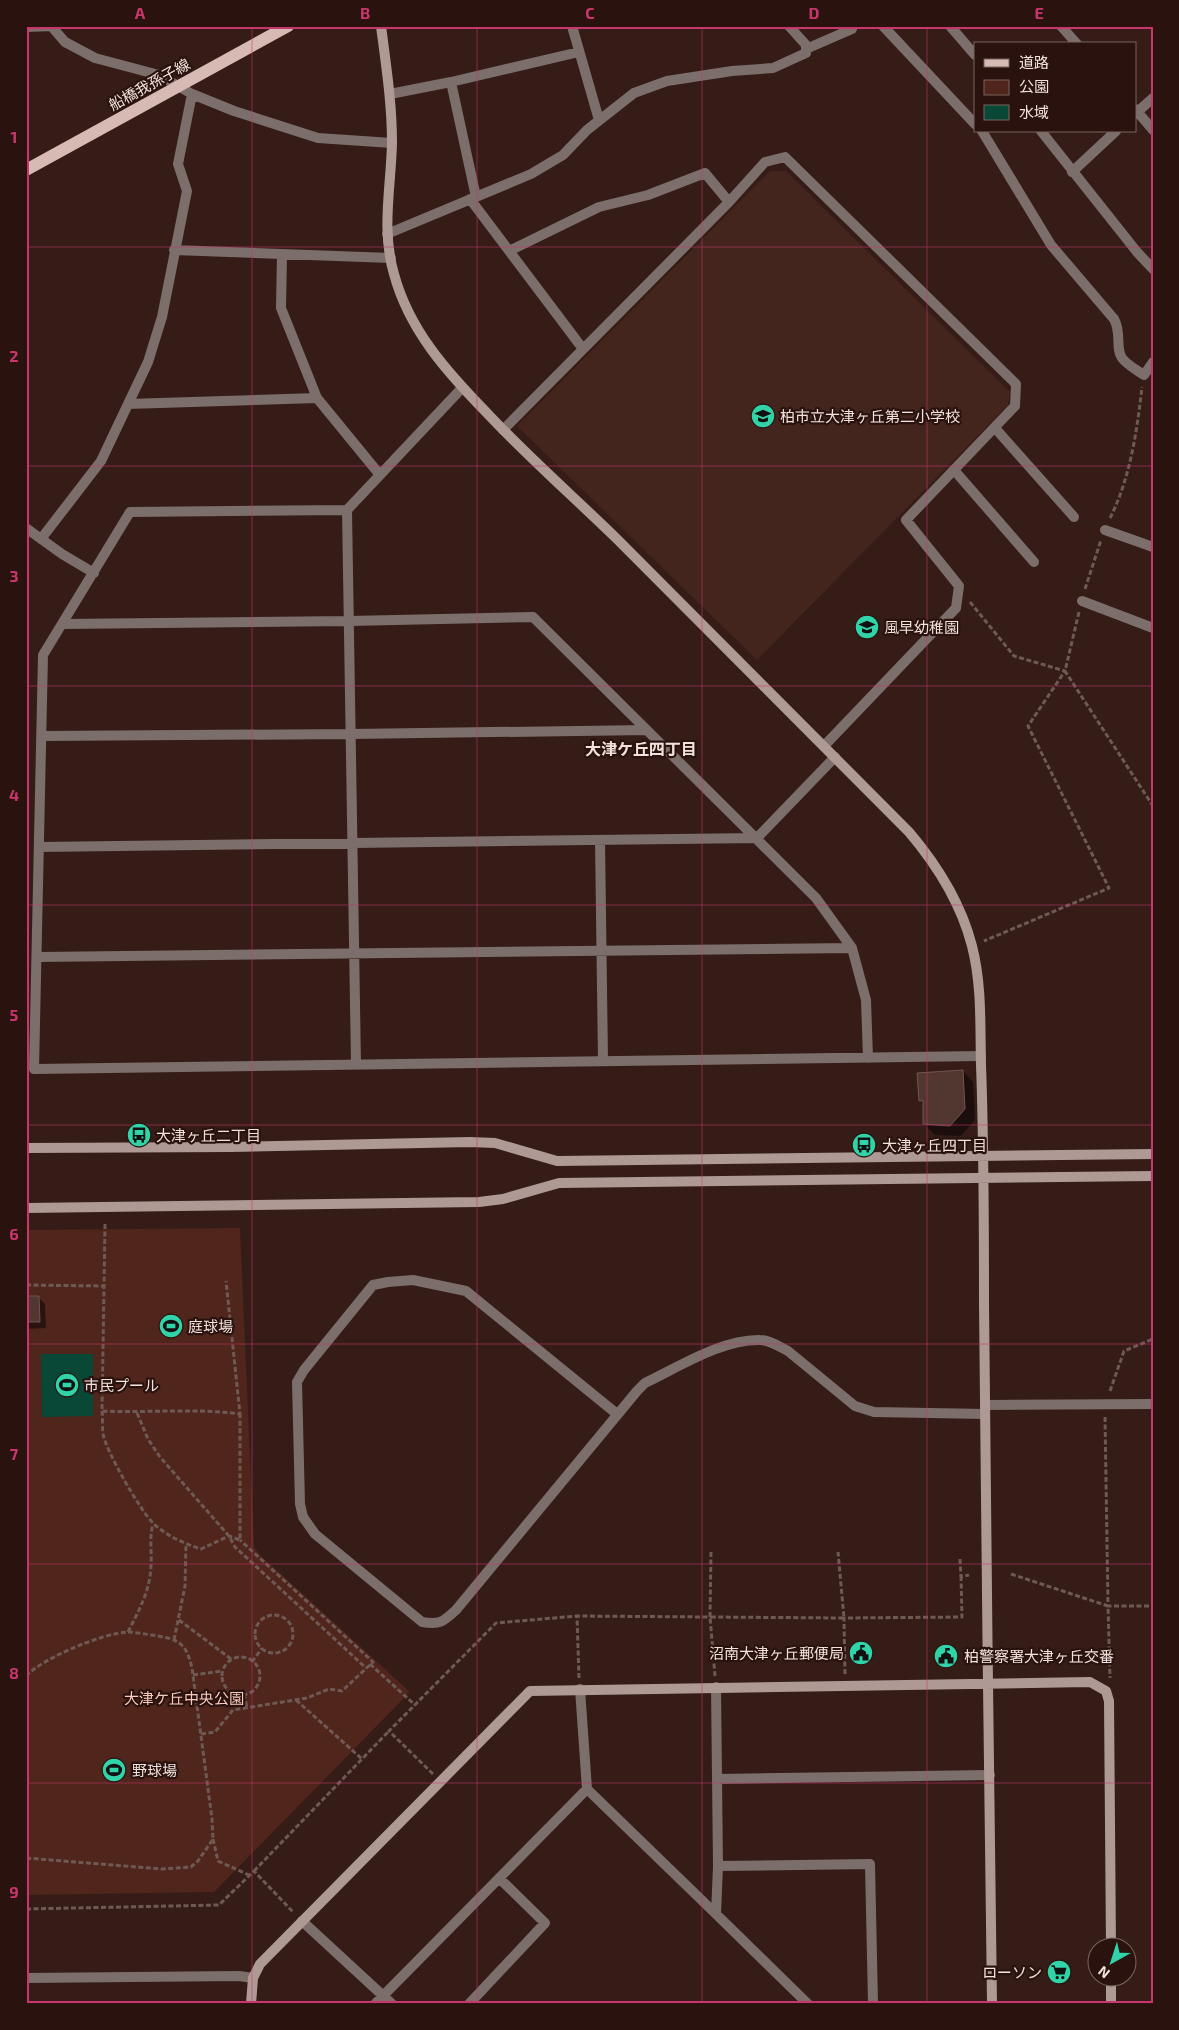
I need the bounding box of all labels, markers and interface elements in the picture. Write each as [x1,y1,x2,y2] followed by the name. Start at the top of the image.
[135,3,146,22] text: A
[360,3,370,22] text: B
[585,3,595,22] text: C
[809,3,820,22] text: D
[1034,3,1044,22] text: E
[974,42,1136,132] legend
[1019,53,1049,71] text: 道路
[105,54,193,114] street label: 船橋我孫子線
[1019,77,1049,95] text: 公園
[1019,103,1049,121] text: 水域
[11,127,17,146] text: 1
[9,346,19,365] text: 2
[750,403,776,429] school or university icon: 柏市立大津ヶ丘第二小学校
[780,407,960,425] place label: 柏市立大津ヶ丘第二小学校
[9,566,19,585] text: 3
[854,614,880,640] school or university icon: 風早幼稚園
[884,618,959,636] place label: 風早幼稚園
[585,739,697,758] district label: 大津ケ丘四丁目
[9,785,19,804] text: 4
[10,1005,19,1024] text: 5
[126,1122,152,1148] bus stop icon: 大津ヶ丘二丁目
[156,1126,261,1144] place label: 大津ヶ丘二丁目
[851,1132,877,1158] bus stop icon: 大津ヶ丘四丁目
[882,1136,987,1154] place label: 大津ヶ丘四丁目
[9,1224,19,1243] text: 6
[158,1313,184,1339] sports icon: 庭球場
[188,1317,233,1335] place label: 庭球場
[54,1372,80,1398] sports icon: 市民プール
[84,1376,159,1394] place label: 市民プール
[10,1444,19,1463] text: 7
[848,1640,874,1666] public building icon: 沼南大津ヶ丘郵便局
[933,1643,959,1669] public building icon: 柏警察署大津ヶ丘交番
[709,1644,844,1662] place label: 沼南大津ヶ丘郵便局
[964,1647,1114,1665] place label: 柏警察署大津ヶ丘交番
[9,1663,19,1682] text: 8
[124,1689,244,1707] park label: 大津ケ丘中央公園
[101,1757,127,1783] sports icon: 野球場
[132,1761,177,1779] place label: 野球場
[9,1882,19,1901] text: 9
[1086,1938,1136,1988] north arrow
[1046,1959,1072,1985] supermarket icon: ローソン
[982,1963,1042,1981] place label: ローソン
[1094,1963,1113,1982] text: N

